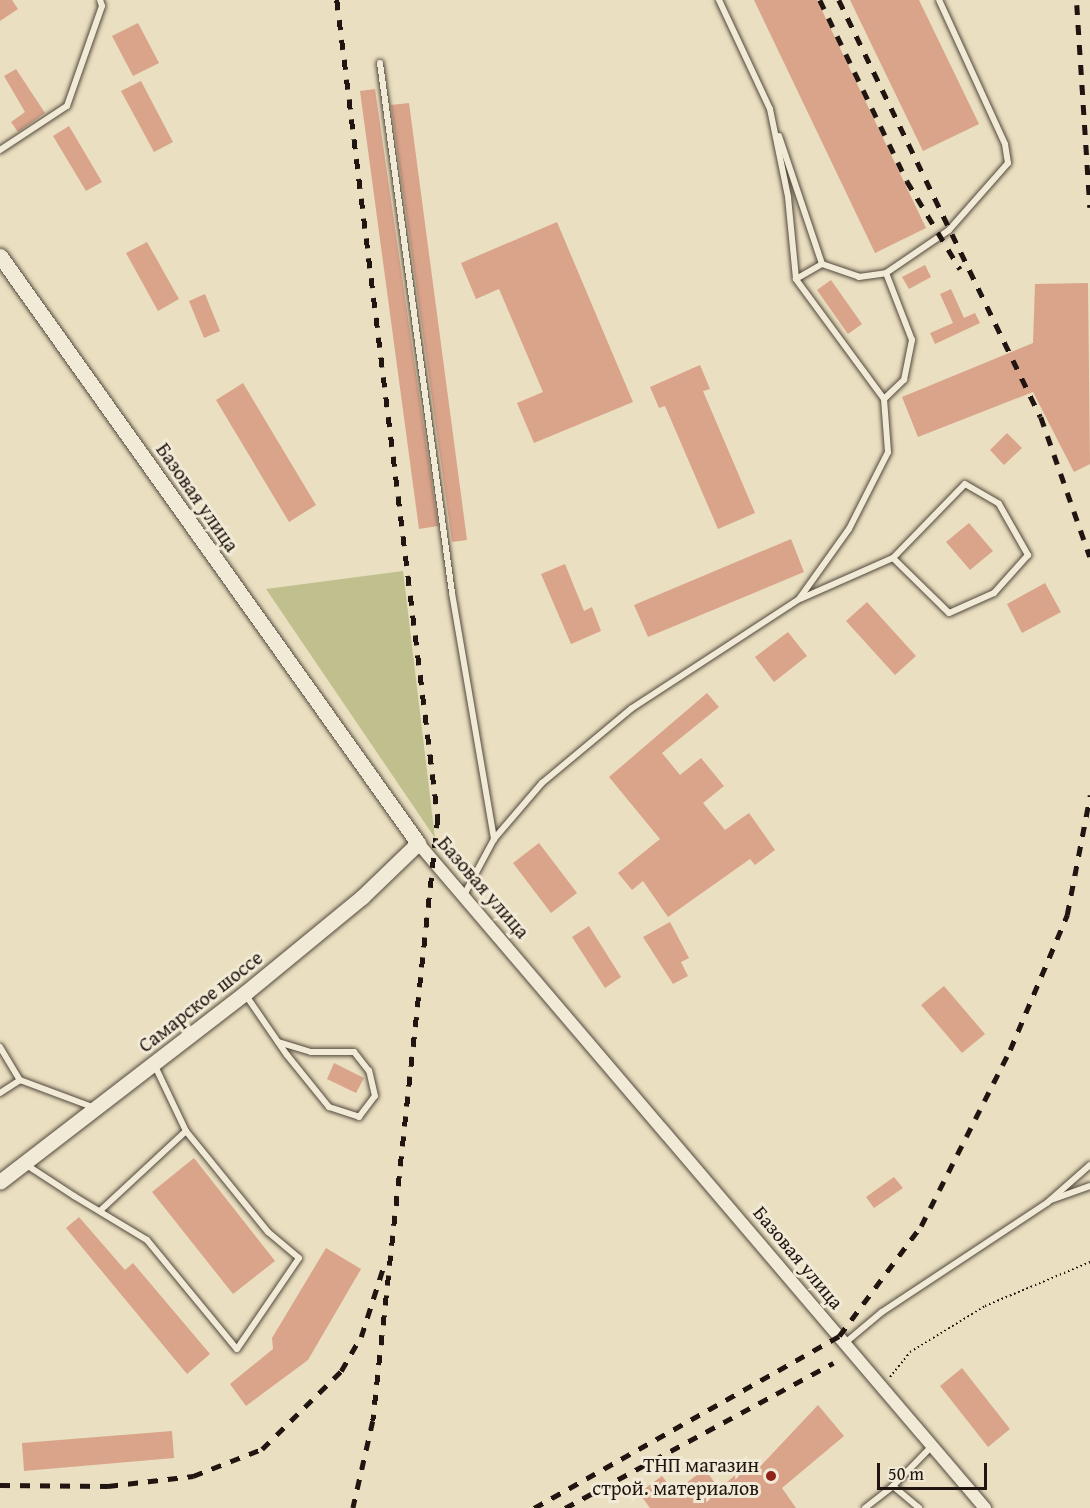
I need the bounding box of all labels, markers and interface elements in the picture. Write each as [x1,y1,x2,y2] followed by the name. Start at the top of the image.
[152,438,244,556] street label: Базовая улица
[433,831,535,943] street label: Базовая улица
[133,945,267,1057] street label: Самарское шоссе
[749,1200,849,1314] street label: Базовая улица
[880,1451,990,1489] scale bar
[592,1452,759,1499] place label: ТНП магазин строй. материалов
[888,1460,924,1487] text: 50 m
[764,1469,778,1483] marker: ТНП магазин строй. материалов

